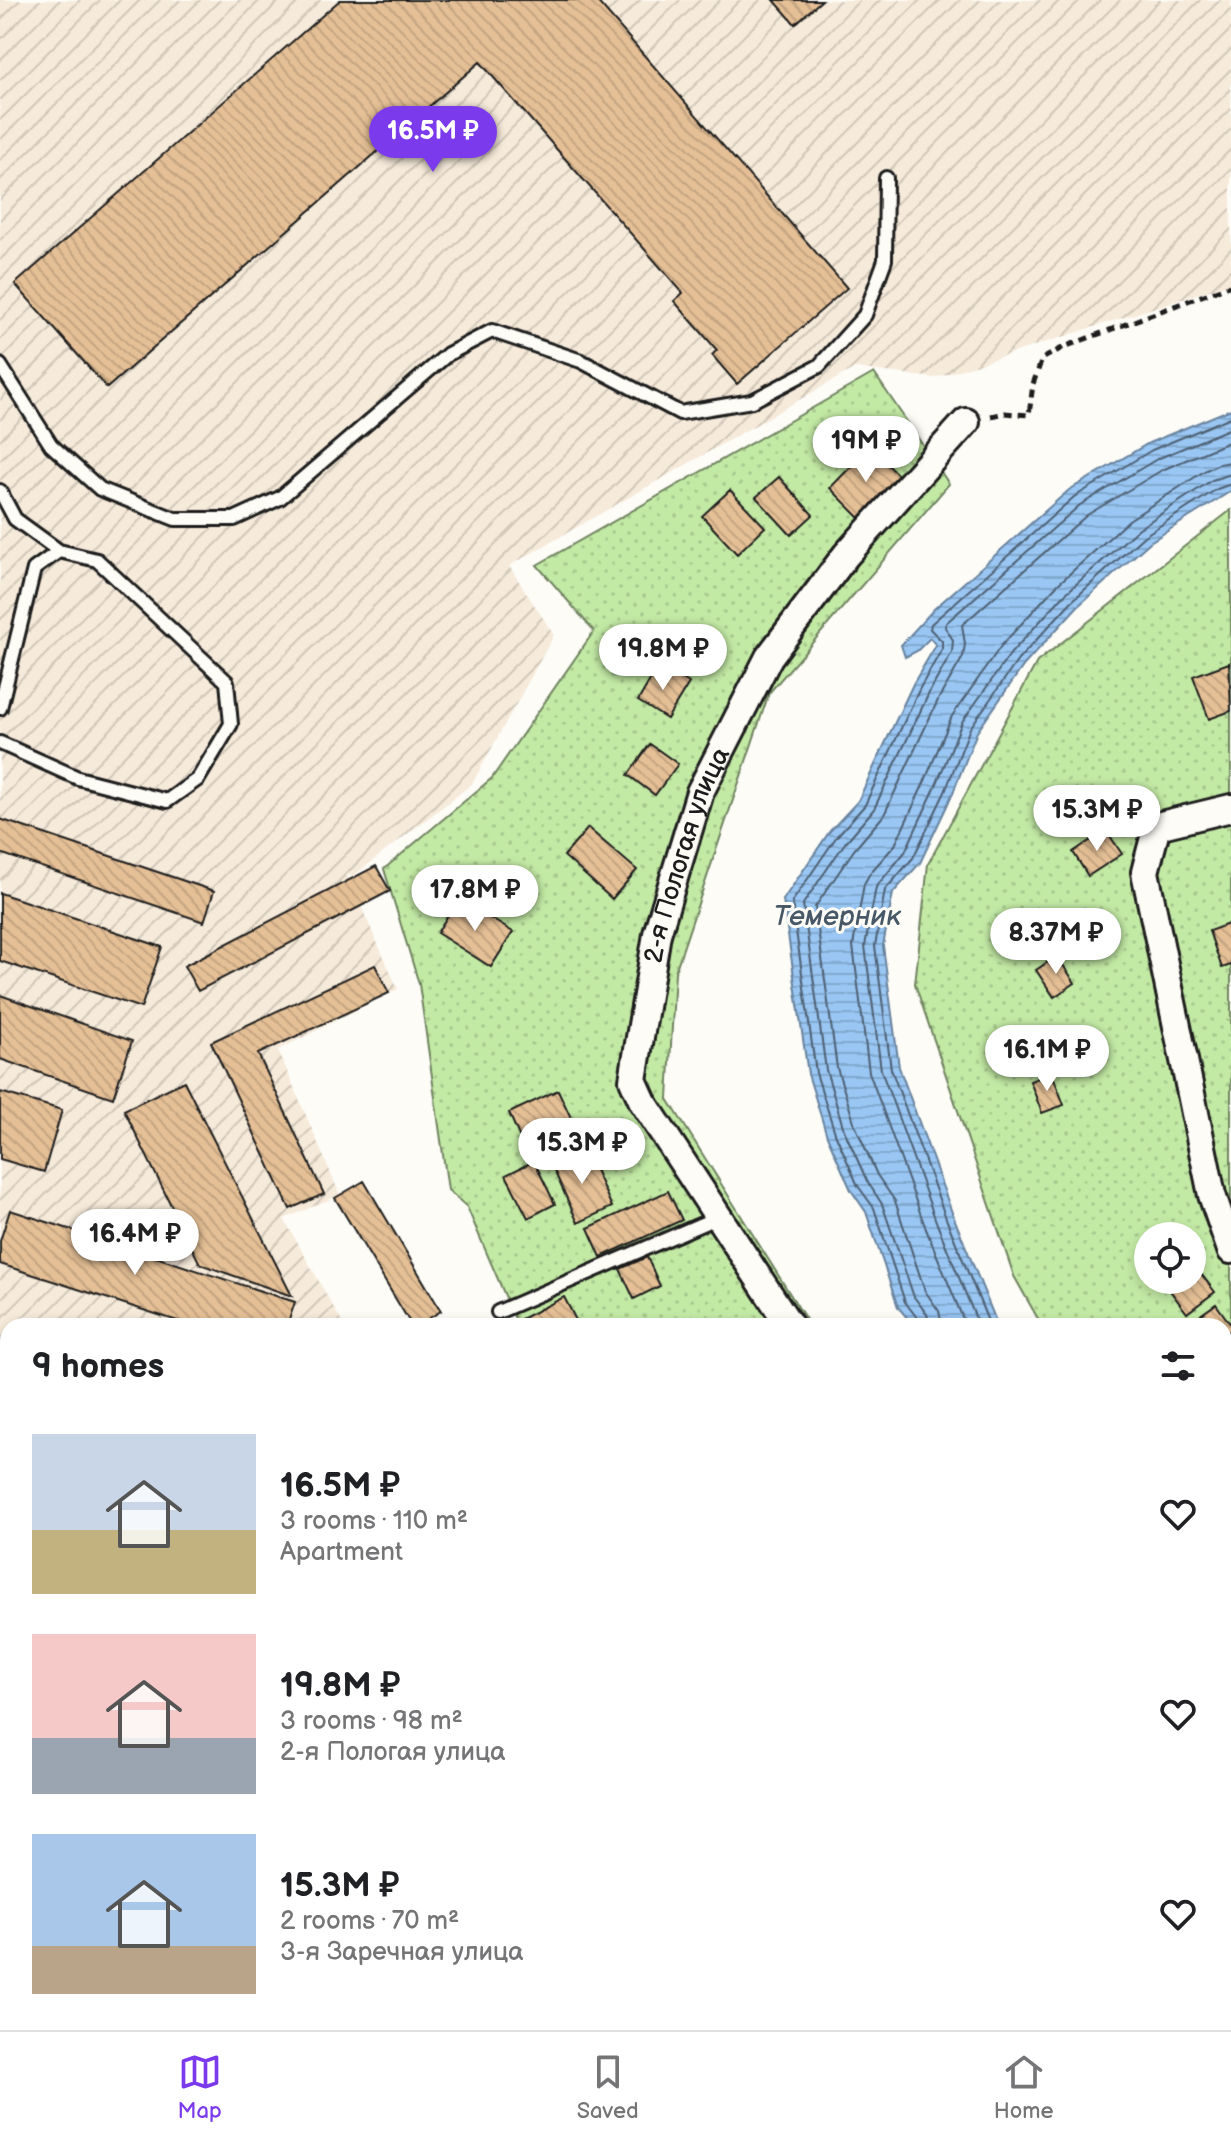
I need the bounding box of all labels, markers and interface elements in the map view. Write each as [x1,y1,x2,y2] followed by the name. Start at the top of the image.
[359,106,507,174] pin: 16.5M ₽
[387,116,479,147] text: 16.5M ₽
[810,416,922,484] pin: 19M ₽
[831,426,901,457] text: 19M ₽
[589,624,737,692] pin: 19.8M ₽
[617,634,709,665] text: 19.8M ₽
[638,742,737,965] street label: 2-я Пологая улица
[1023,785,1171,853] pin: 15.3M ₽
[1051,795,1143,826] text: 15.3M ₽
[401,865,549,933] pin: 17.8M ₽
[429,875,521,906] text: 17.8M ₽
[773,900,901,933] water label: Темерник
[982,908,1130,976] pin: 8.37M ₽
[1008,918,1104,949] text: 8.37M ₽
[973,1025,1121,1093] pin: 16.1M ₽
[1003,1035,1091,1066] text: 16.1M ₽
[508,1118,656,1186] pin: 15.3M ₽
[536,1128,628,1159] text: 15.3M ₽
[61,1209,209,1277] pin: 16.4M ₽
[89,1219,181,1250] text: 16.4M ₽
[1134,1222,1206,1294] map controls
[1134,1222,1206,1294] button: locate
[1156,1344,1200,1388] icon: filters
[32,1346,164,1387] text: 9 homes
[280,1465,400,1506] text: 16.5M ₽
[96,1466,192,1562] icon: home
[1156,1492,1200,1536] icon: heart
[280,1506,468,1537] text: 3 rooms · 110 m²
[280,1537,403,1568] text: Apartment
[280,1665,400,1706] text: 19.8M ₽
[96,1666,192,1762] icon: home
[1156,1692,1200,1736] icon: heart
[280,1706,463,1737] text: 3 rooms · 98 m²
[280,1737,506,1768] text: 2-я Пологая улица
[280,1865,400,1906] text: 15.3M ₽
[96,1866,192,1962] icon: home
[1156,1892,1200,1936] icon: heart
[280,1906,459,1937] text: 2 rooms · 70 m²
[280,1937,524,1968] text: 3-я Заречная улица
[178,2050,222,2125] tab: Map
[577,2050,639,2125] tab: Saved
[994,2050,1053,2125] tab: Home

